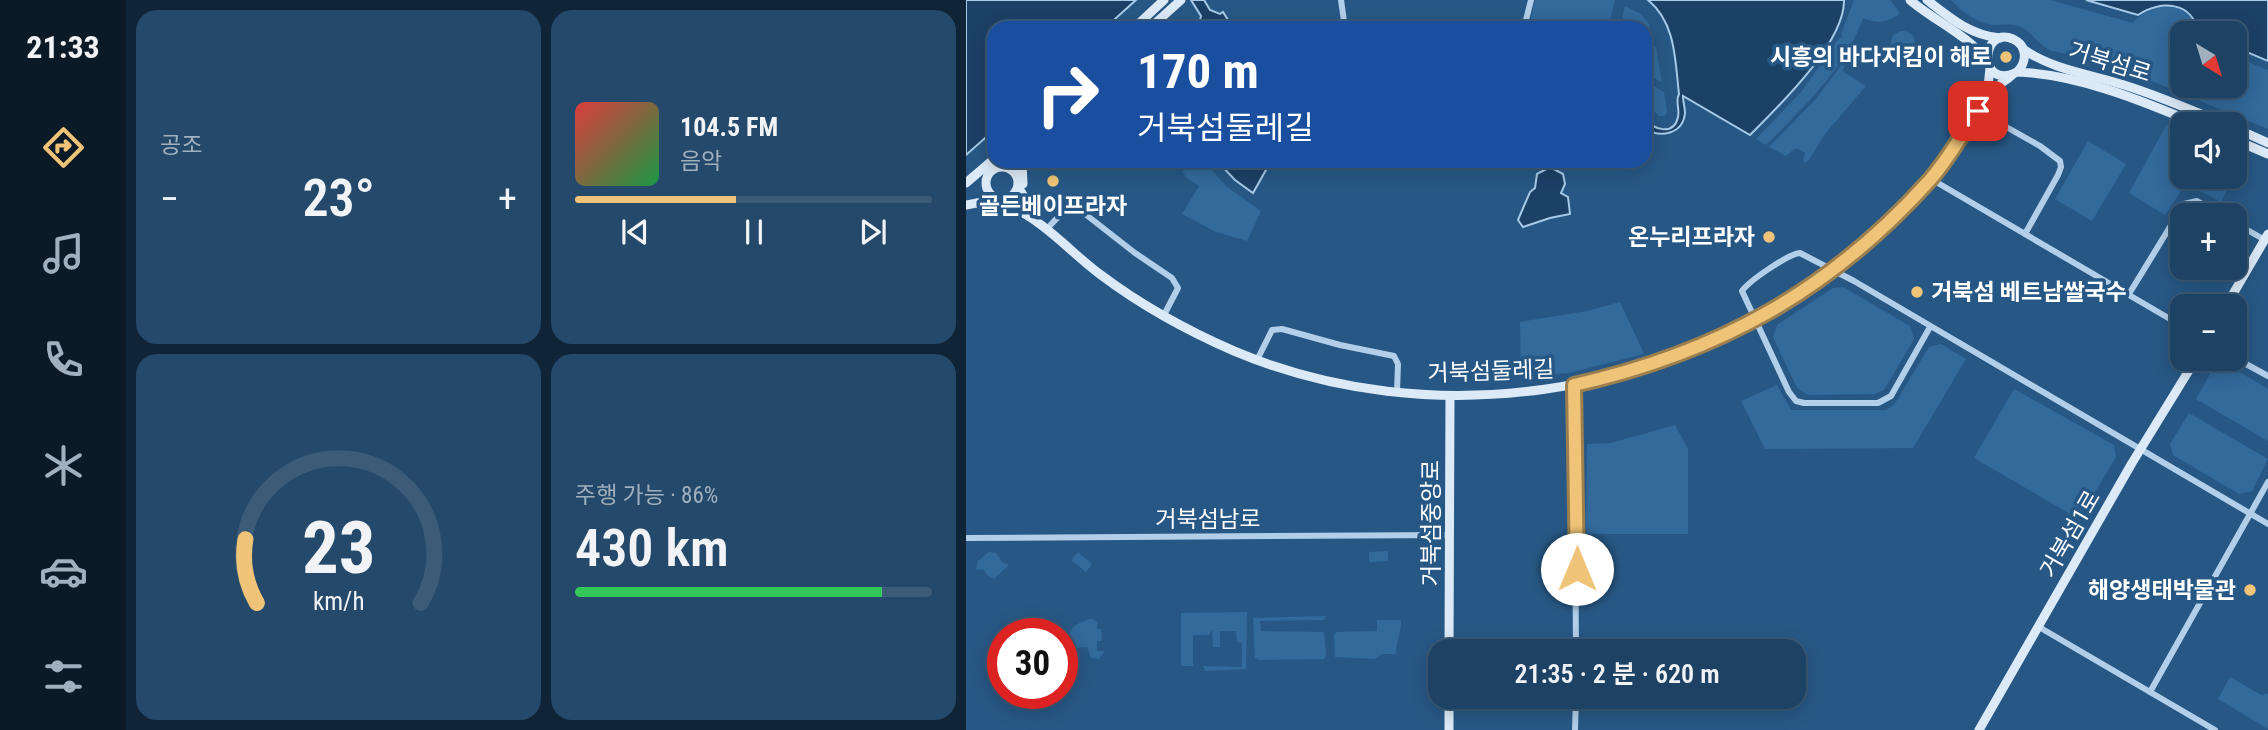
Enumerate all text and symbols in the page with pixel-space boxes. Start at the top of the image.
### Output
north arrow [2170,21,2247,98]
map controls [2170,21,2247,371]
text: 21:33 [26,28,100,66]
street label: 거북섬로 [2065,37,2154,88]
text: 170 m [1137,43,1259,100]
place label: 시흥의 바다지킴이 해로 [1770,44,1992,71]
icon: right [1022,49,1113,140]
marker: 시흥의 바다지킴이 해로 [1998,49,2014,65]
pin [1948,81,2008,141]
icon: arrive [1959,92,1997,130]
text: 거북섬둘레길 [1137,109,1314,147]
text: 104.5 FM [680,112,778,142]
button: sound [2170,112,2247,189]
icon: directions [39,123,88,172]
text: 공조 [160,132,202,159]
text: 음악 [680,148,722,175]
text: 23° [302,168,375,229]
marker: 골든베이프라자 [1045,173,1061,189]
text: − [160,177,179,221]
text: + [498,177,517,221]
place label: 골든베이프라자 [979,193,1127,220]
button: + [2170,203,2247,280]
icon: previous [616,213,654,251]
icon: pause [735,213,773,251]
icon: next [854,213,892,251]
place label: 온누리프라자 [1628,224,1755,251]
icon: music [39,229,88,278]
marker: 온누리프라자 [1761,229,1777,245]
place label: 거북섬 베트남쌀국수 [1931,279,2127,306]
marker: 거북섬 베트남쌀국수 [1909,284,1925,300]
button: − [2170,294,2247,371]
icon: phone [39,335,88,384]
street label: 거북섬둘레길 [1427,356,1555,387]
icon: climate [39,441,88,490]
street label: 거북섬중앙로 [1418,460,1445,586]
text: 주행 가능 · 86% [575,482,718,509]
street label: 거북섬1로 [2035,486,2106,583]
text: 23 [302,505,375,591]
street label: 거북섬남로 [1155,506,1261,533]
text: 430 km [575,518,729,579]
position arrow [1540,532,1614,606]
icon: car [39,547,88,596]
place label: 해양생태박물관 [2088,577,2236,604]
marker: 해양생태박물관 [2242,582,2258,598]
text: km/h [313,587,364,616]
speed limit sign: 30 [987,618,1078,709]
icon: filters [39,652,88,701]
text: 21:35 · 2 분 · 620 m [1514,659,1720,689]

